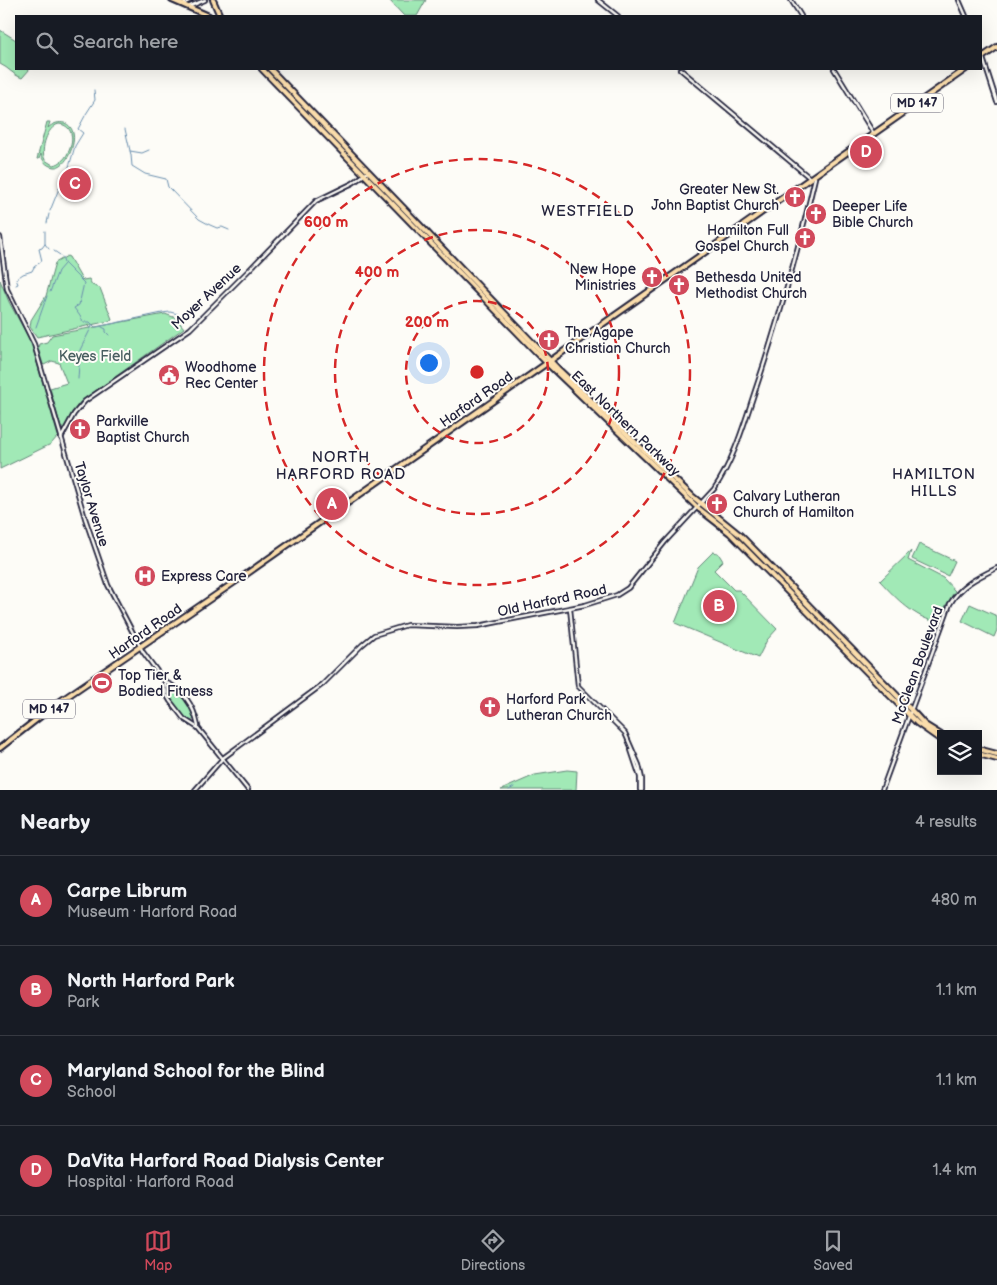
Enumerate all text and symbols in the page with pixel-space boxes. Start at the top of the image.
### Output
search box [15,15,982,70]
icon: search [33,29,61,57]
text: Search here [73,31,178,54]
road number: MD 147 [891,94,943,112]
pin: D [850,133,882,171]
pin: C [59,165,91,203]
place label: Greater New St. John Baptist Church [651,181,779,214]
church icon: Greater New St. John Baptist Church [783,185,807,209]
place label: Deeper Life Bible Church [832,198,913,231]
district label: WESTFIELD [541,202,635,221]
church icon: Deeper Life Bible Church [804,202,828,226]
text: 600 m [304,213,349,232]
place label: Hamilton Full Gospel Church [695,222,789,255]
church icon: Hamilton Full Gospel Church [793,226,817,250]
street label: Moyer Avenue [168,260,245,333]
place label: New Hope Ministries [569,261,636,294]
text: 400 m [355,263,399,282]
church icon: New Hope Ministries [640,265,664,289]
place label: Bethesda United Methodist Church [695,269,807,302]
church icon: Bethesda United Methodist Church [667,273,691,297]
text: 200 m [405,313,449,332]
place label: The Agape Christian Church [565,324,671,357]
church icon: The Agape Christian Church [537,328,561,352]
park label: Keyes Field [59,348,131,365]
your location [416,350,442,376]
place label: Woodhome Rec Center [185,359,259,392]
public building icon: Woodhome Rec Center [157,363,181,387]
centre of rings [468,363,486,381]
street label: East Northern Parkway [568,367,684,480]
street label: Harford Road [436,368,516,431]
place label: Parkville Baptist Church [96,413,190,446]
church icon: Parkville Baptist Church [68,417,92,441]
district label: NORTH HARFORD ROAD [276,448,406,484]
street label: Taylor Avenue [71,460,113,549]
district label: HAMILTON HILLS [892,465,976,501]
pin: A [316,485,348,523]
place label: Calvary Lutheran Church of Hamilton [733,488,854,521]
church icon: Calvary Lutheran Church of Hamilton [705,492,729,516]
hospital icon: Express Care [133,564,157,588]
place label: Express Care [161,568,247,585]
street label: Old Harford Road [496,581,608,620]
pin: B [703,587,735,625]
street label: Harford Road [105,600,185,663]
street label: McClean Boulevard [888,604,947,726]
place label: Top Tier & Bodied Fitness [118,667,213,700]
sports icon: Top Tier & Bodied Fitness [90,671,114,695]
place label: Harford Park Lutheran Church [506,691,612,724]
church icon: Harford Park Lutheran Church [478,695,502,719]
road number: MD 147 [23,700,75,719]
map controls [937,730,982,775]
button: layers [937,730,982,775]
text: Nearby [20,810,90,835]
text: 4 results [915,813,977,832]
text: Carpe Librum [67,880,187,903]
text: A [31,891,41,910]
text: 480 m [931,891,977,910]
text: Museum · Harford Road [67,903,237,922]
text: North Harford Park [67,970,235,993]
text: B [30,981,42,1000]
text: 1.1 km [936,981,977,1000]
text: Park [67,993,99,1012]
text: Maryland School for the Blind [67,1060,325,1083]
text: C [30,1071,42,1090]
text: 1.1 km [936,1071,977,1090]
text: School [67,1083,116,1102]
text: DaVita Harford Road Dialysis Center [67,1150,384,1173]
text: D [30,1161,42,1180]
text: 1.4 km [933,1161,977,1180]
text: Hospital · Harford Road [67,1173,234,1192]
tab: Map [144,1227,172,1274]
tab: Directions [461,1227,525,1274]
tab: Saved [813,1227,853,1274]

